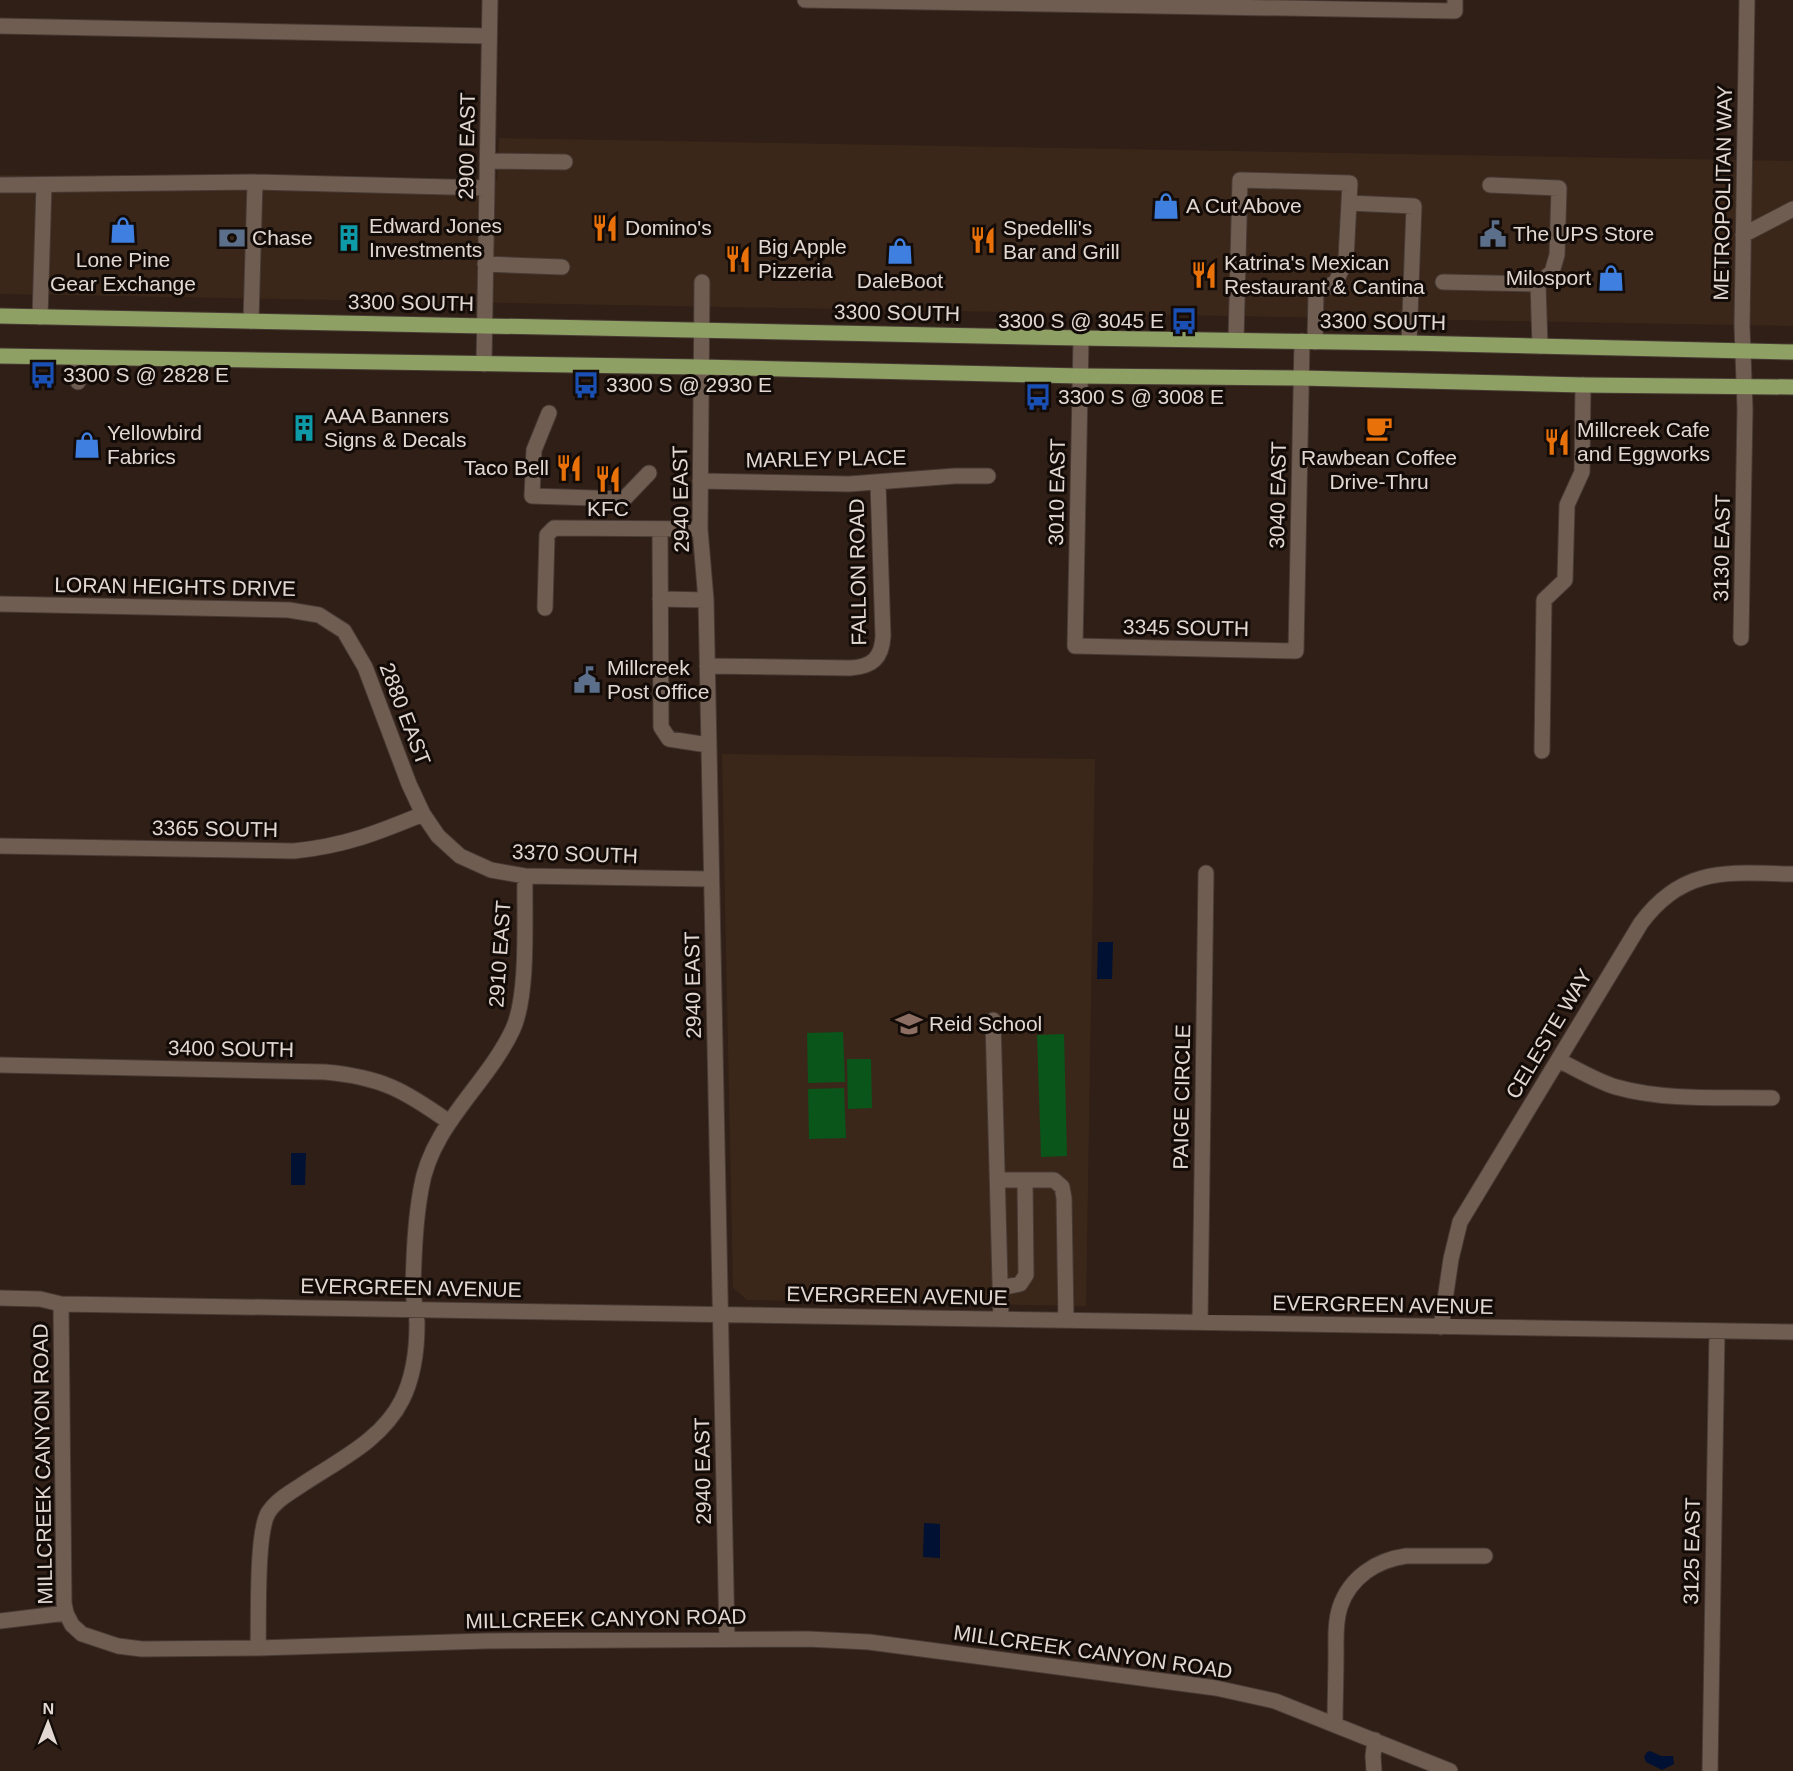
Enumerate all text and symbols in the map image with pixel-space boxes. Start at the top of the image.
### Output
street label: METROPOLITAN WAY [1709,85,1736,301]
street label: 2900 EAST [454,92,479,200]
shop icon: A Cut Above [1151,191,1181,221]
place label: A Cut Above [1186,194,1302,217]
restaurant icon: Domino's [590,213,620,243]
place label: Edward Jones Investments [369,214,502,261]
shop icon: Lone Pine Gear Exchange [108,215,138,245]
place label: Domino's [625,216,712,239]
place label: Spedelli's Bar and Grill [1003,216,1120,263]
public building icon: The UPS Store [1478,219,1508,249]
place label: The UPS Store [1513,222,1654,245]
bank icon: Chase [217,223,247,253]
building icon: Edward Jones Investments [334,223,364,253]
restaurant icon: Spedelli's Bar and Grill [968,225,998,255]
place label: Chase [252,226,313,249]
place label: Big Apple Pizzeria [758,235,847,282]
shop icon: DaleBoot [885,236,915,266]
restaurant icon: Big Apple Pizzeria [723,244,753,274]
place label: Lone Pine Gear Exchange [50,248,196,295]
place label: Katrina's Mexican Restaurant & Cantina [1224,251,1425,298]
restaurant icon: Katrina's Mexican Restaurant & Cantina [1189,260,1219,290]
shop icon: Milosport [1596,263,1626,293]
place label: Milosport [1506,266,1591,289]
place label: DaleBoot [857,269,943,292]
street label: 3300 SOUTH [348,290,474,315]
street label: 3300 SOUTH [834,300,960,325]
bus stop icon: 3300 S @ 3045 E [1169,306,1199,336]
place label: 3300 S @ 3045 E [998,309,1164,332]
street label: 3300 SOUTH [1320,309,1446,334]
bus stop icon: 3300 S @ 2828 E [28,360,58,390]
place label: 3300 S @ 2828 E [63,363,229,386]
bus stop icon: 3300 S @ 2930 E [571,370,601,400]
place label: 3300 S @ 2930 E [606,373,772,396]
bus stop icon: 3300 S @ 3008 E [1023,382,1053,412]
place label: 3300 S @ 3008 E [1058,385,1224,408]
place label: AAA Banners Signs & Decals [324,404,466,451]
building icon: AAA Banners Signs & Decals [289,413,319,443]
cafe icon: Rawbean Coffee Drive-Thru [1364,413,1394,443]
place label: Millcreek Cafe and Eggworks [1577,418,1710,465]
place label: Yellowbird Fabrics [107,421,202,468]
restaurant icon: Millcreek Cafe and Eggworks [1542,427,1572,457]
shop icon: Yellowbird Fabrics [72,430,102,460]
street label: 3010 EAST [1044,438,1069,546]
street label: 3040 EAST [1265,441,1290,549]
street label: 2940 EAST [668,445,693,553]
street label: MARLEY PLACE [745,446,907,471]
place label: Rawbean Coffee Drive-Thru [1301,446,1457,493]
restaurant icon: Taco Bell [554,453,584,483]
place label: Taco Bell [464,456,549,479]
restaurant icon: KFC [593,464,623,494]
street label: 3130 EAST [1709,494,1734,602]
place label: KFC [587,497,629,520]
street label: FALLON ROAD [845,498,870,646]
street label: LORAN HEIGHTS DRIVE [54,573,296,600]
street label: 3345 SOUTH [1123,615,1249,640]
place label: Millcreek Post Office [607,656,709,703]
street label: 2880 EAST [375,660,436,768]
public building icon: Millcreek Post Office [572,665,602,695]
street label: 3365 SOUTH [152,816,278,841]
street label: 3370 SOUTH [512,840,638,867]
street label: 2910 EAST [484,899,515,1008]
street label: 2940 EAST [680,931,705,1039]
street label: CELESTE WAY [1501,965,1596,1103]
school or university icon: Reid School [894,1009,924,1039]
place label: Reid School [929,1012,1042,1035]
street label: PAIGE CIRCLE [1169,1024,1194,1170]
street label: 3400 SOUTH [168,1036,294,1061]
street label: EVERGREEN AVENUE [300,1274,522,1301]
street label: EVERGREEN AVENUE [786,1282,1008,1309]
street label: EVERGREEN AVENUE [1272,1291,1494,1318]
street label: MILLCREEK CANYON ROAD [29,1323,56,1605]
street label: 2940 EAST [690,1417,715,1525]
street label: 3125 EAST [1679,1497,1704,1605]
street label: MILLCREEK CANYON ROAD [465,1605,747,1632]
street label: MILLCREEK CANYON ROAD [952,1621,1234,1682]
north arrow [18,1693,78,1753]
text: N [42,1700,54,1717]

